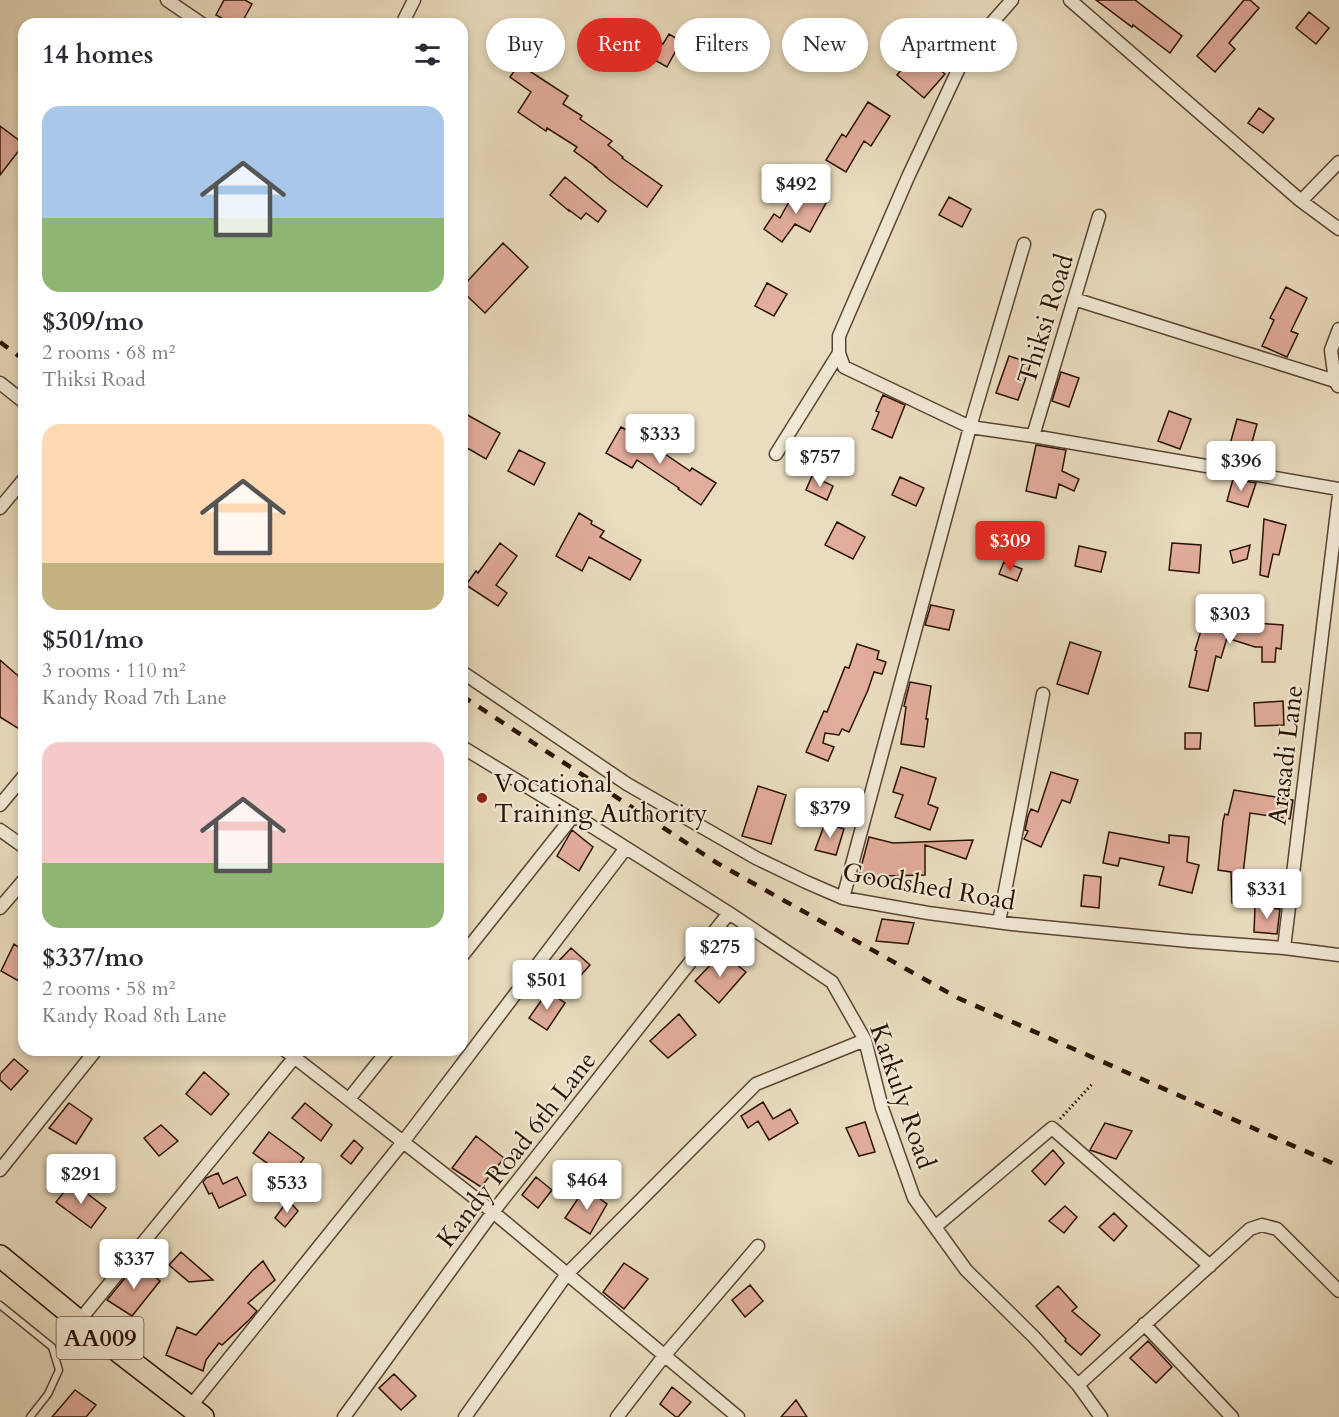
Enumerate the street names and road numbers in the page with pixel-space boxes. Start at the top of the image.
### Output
street label: Thiksi Road [1009,249,1082,389]
street label: Arasadi Lane [1260,683,1311,827]
street label: Goodshed Road [840,854,1018,919]
street label: Katkuly Road [861,1019,944,1174]
street label: Kandy Road 6th Lane [429,1044,604,1255]
road number: AA009 [57,1317,144,1359]

